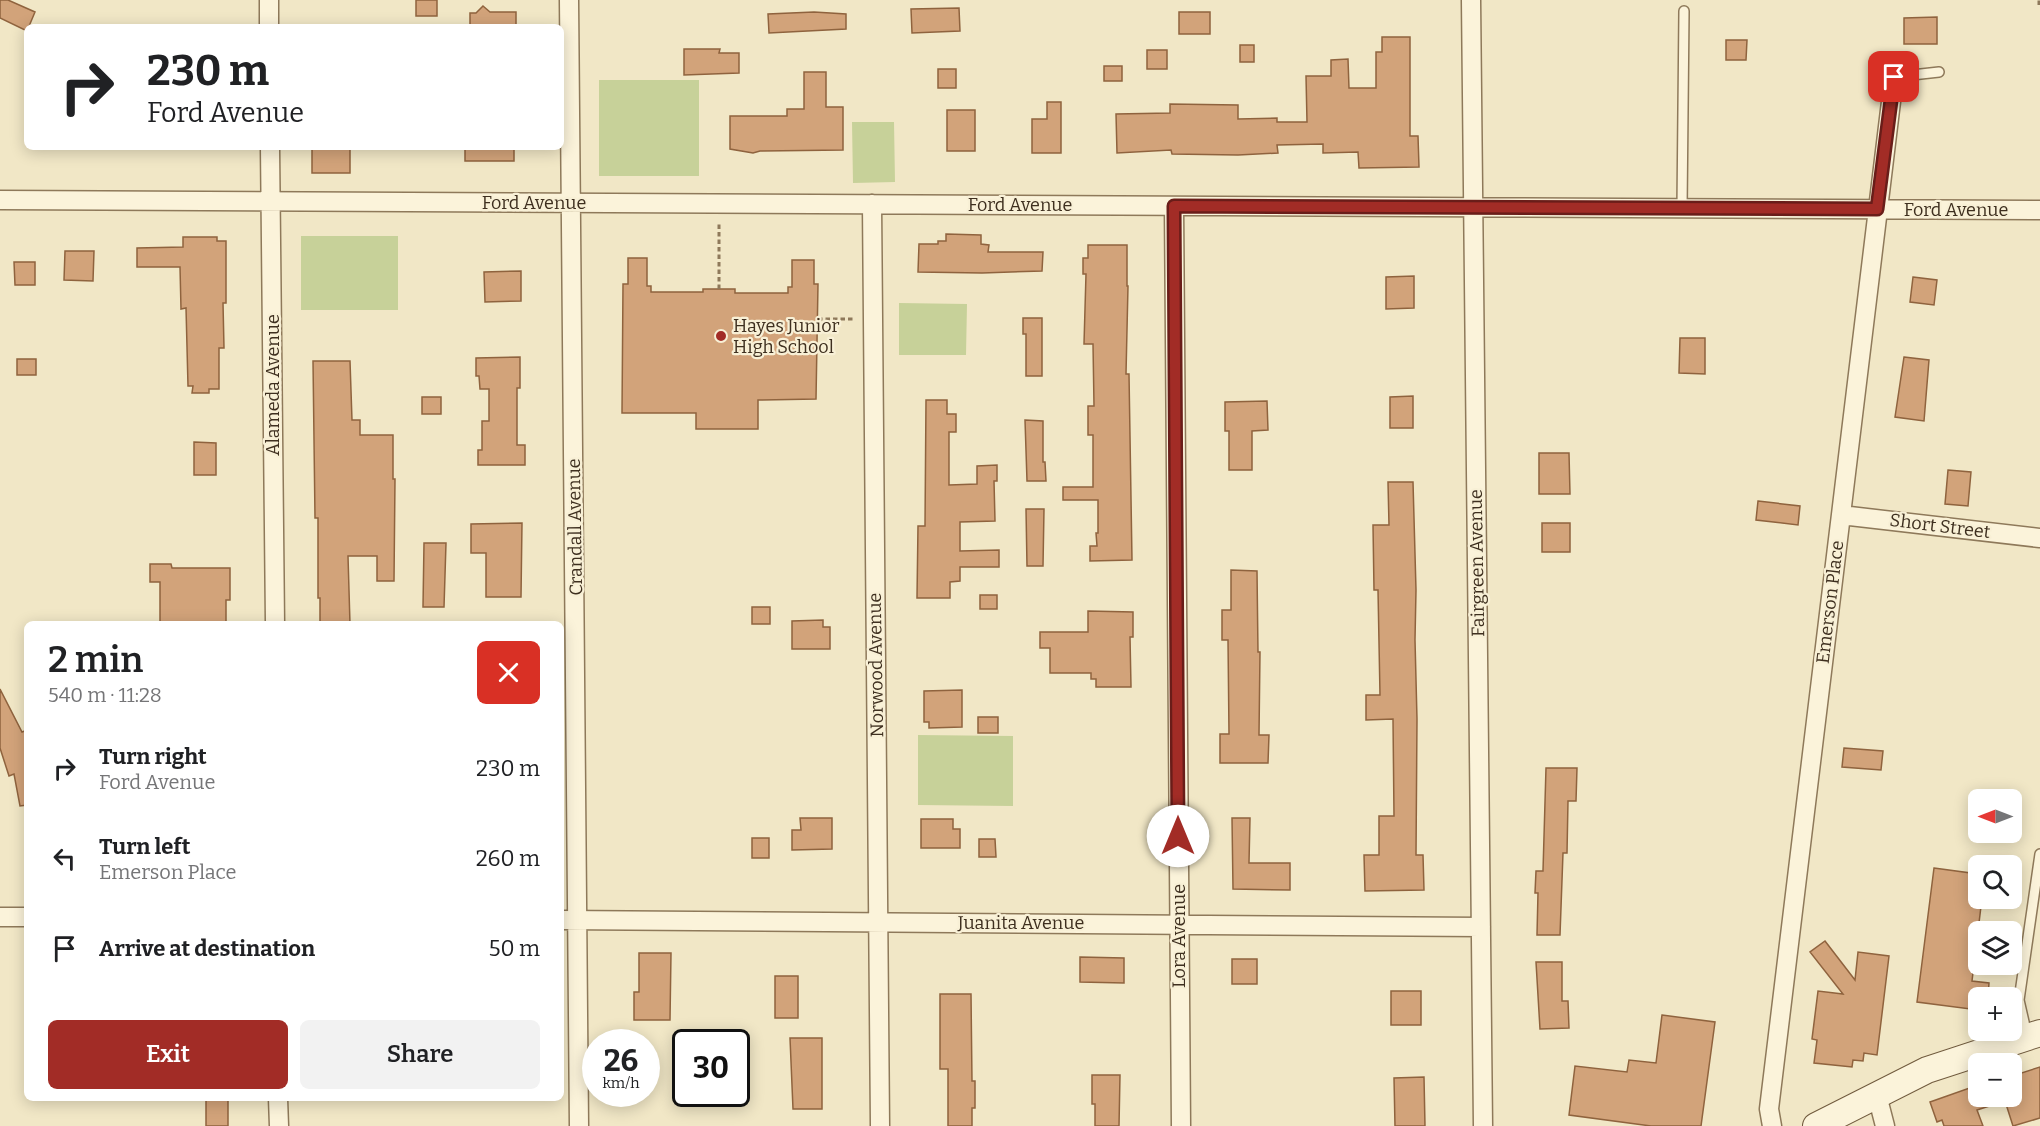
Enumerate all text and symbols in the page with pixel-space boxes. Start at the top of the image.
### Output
text: 230 m [147,46,269,96]
icon: right [48,48,126,126]
pin [1868,51,1919,102]
icon: arrive [1877,60,1910,93]
text: Ford Avenue [147,97,304,129]
street label: Ford Avenue [482,192,586,214]
street label: Ford Avenue [968,194,1072,216]
street label: Ford Avenue [1904,199,2008,221]
street label: Alameda Avenue [262,314,284,456]
place label: Hayes Junior High School [733,315,840,358]
marker: Hayes Junior High School [714,329,728,343]
street label: Crandall Avenue [563,458,587,596]
street label: Fairgreen Avenue [1465,489,1489,637]
street label: Short Street [1888,509,1992,543]
street label: Emerson Place [1812,539,1848,665]
street label: Norwood Avenue [864,592,888,738]
text: 2 min [48,638,143,682]
button: close [477,641,540,704]
text: 540 m · 11:28 [48,683,162,707]
text: Turn right [99,743,207,770]
icon: right [48,752,81,785]
text: 230 m [476,755,540,782]
text: Ford Avenue [99,770,215,794]
north arrow [1968,789,2022,843]
map controls [1968,789,2022,1107]
position arrow [1146,804,1210,868]
text: Turn left [99,833,191,860]
icon: left [48,842,81,875]
text: 260 m [476,845,540,872]
button: search [1968,855,2022,909]
text: Emerson Place [99,860,236,884]
street label: Lora Avenue [1168,884,1190,988]
street label: Juanita Avenue [957,912,1084,934]
button: layers [1968,921,2022,975]
icon: arrive [48,932,81,965]
text: Arrive at destination [99,935,315,962]
text: 50 m [489,935,540,962]
button: + [1968,987,2022,1041]
button: Exit [48,1020,288,1089]
button: Share [300,1020,540,1089]
speed limit sign: 30 [672,1029,750,1107]
text: 26 [604,1043,638,1079]
button: − [1968,1053,2022,1107]
text: km/h [602,1074,640,1092]

